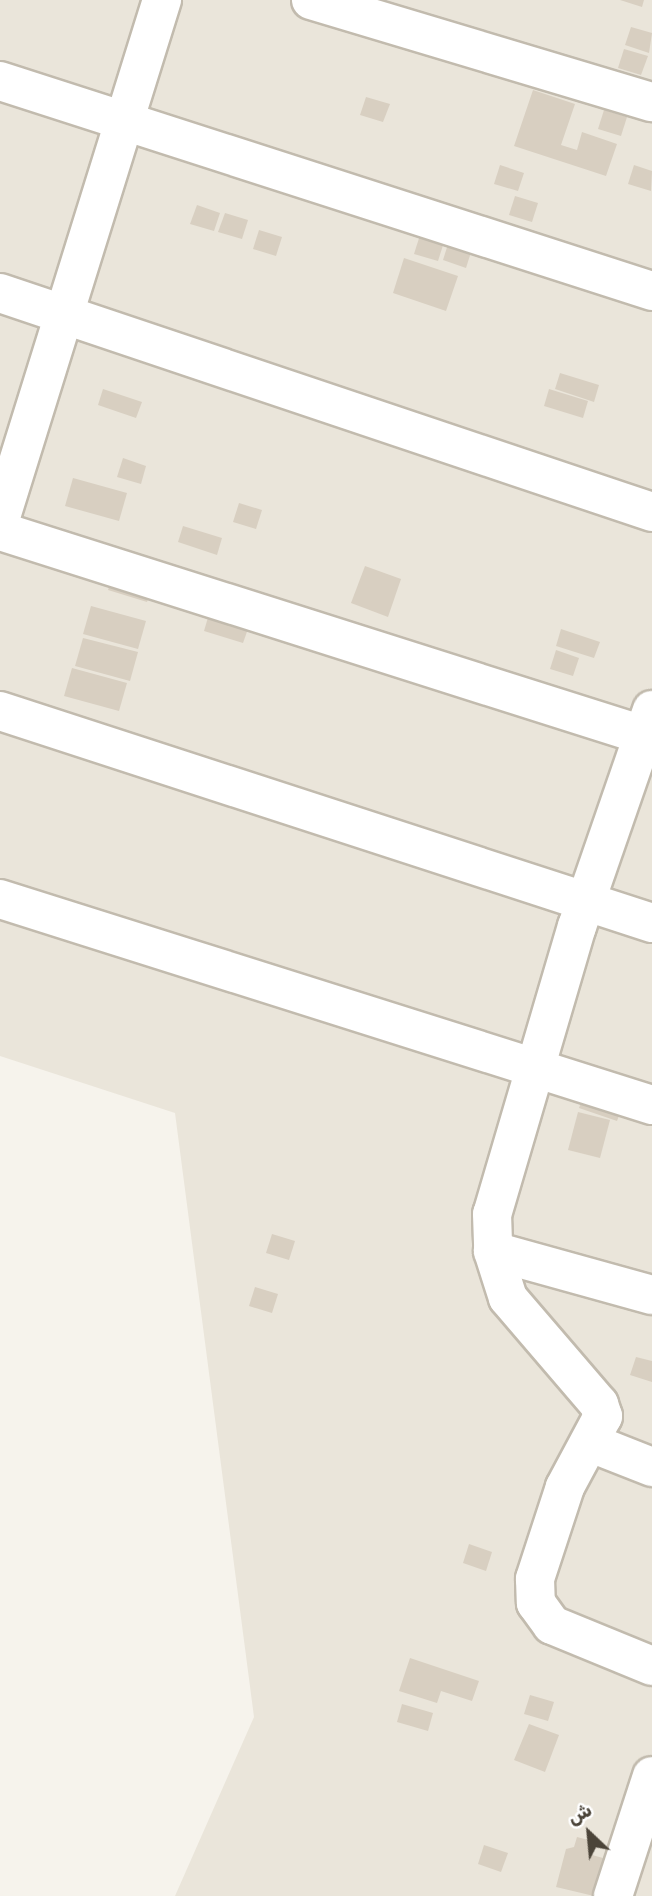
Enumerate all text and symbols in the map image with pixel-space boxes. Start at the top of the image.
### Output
north arrow [554,1798,624,1868]
text: ش [564,1798,595,1829]

